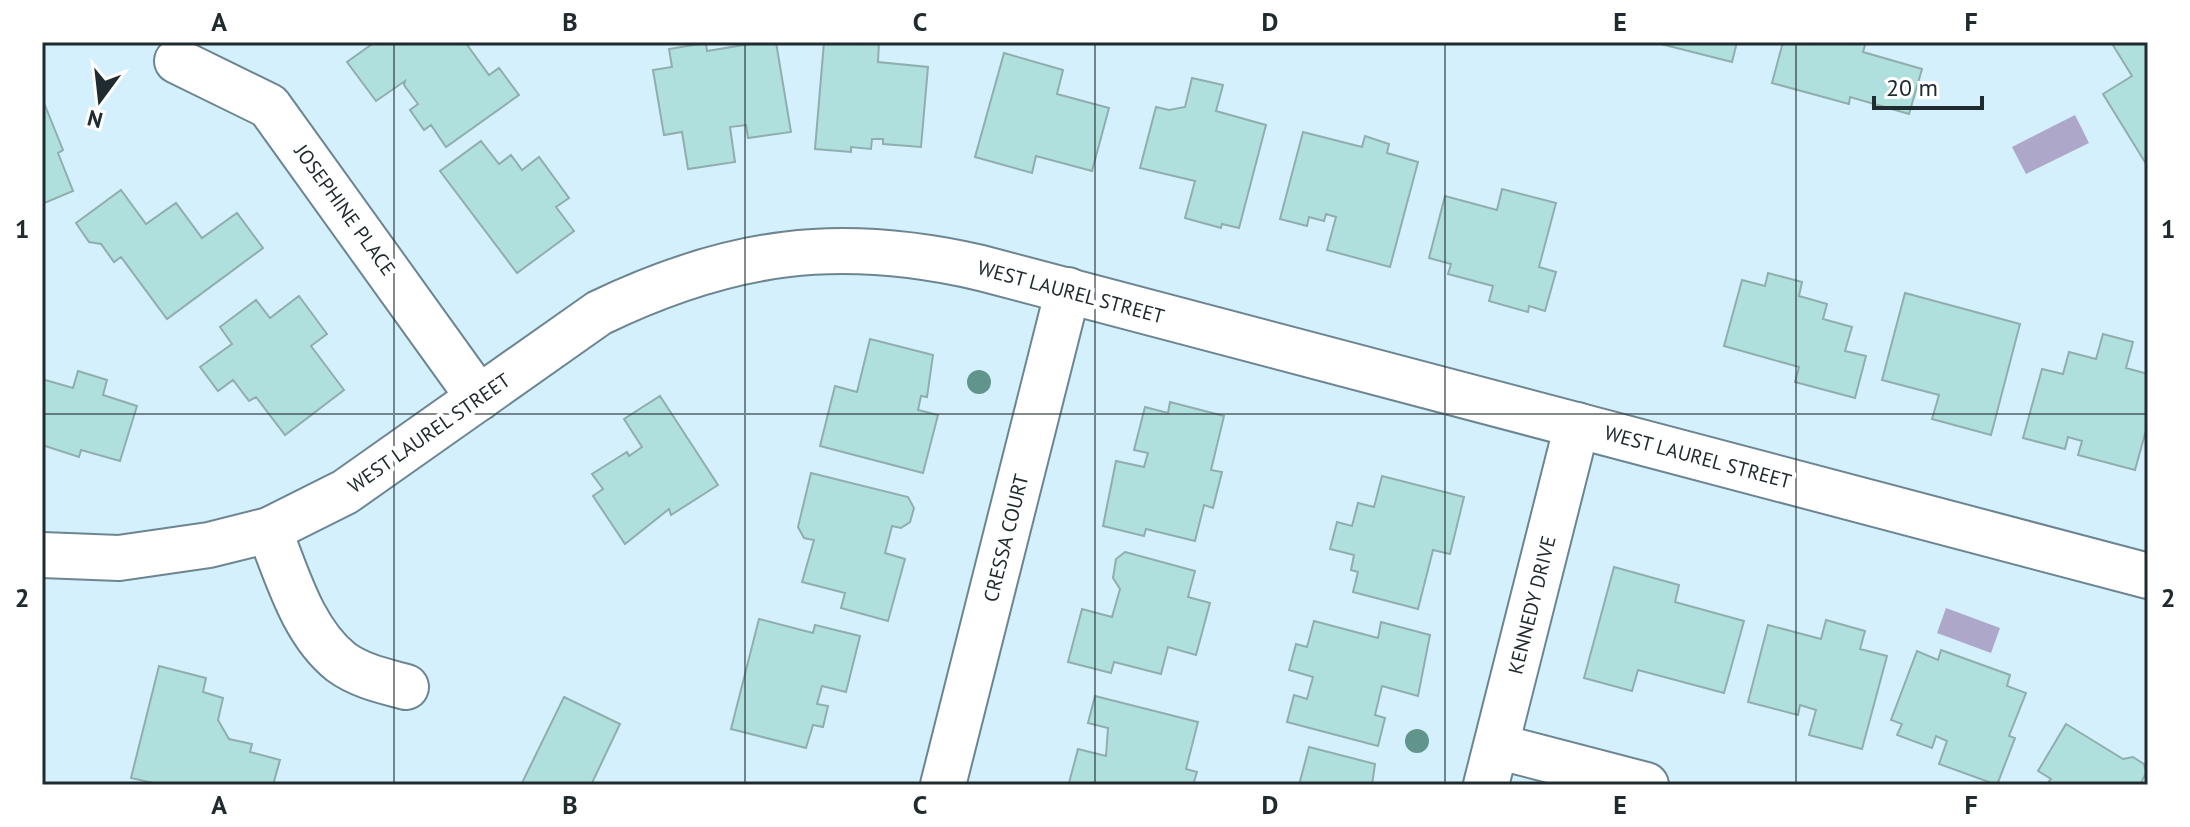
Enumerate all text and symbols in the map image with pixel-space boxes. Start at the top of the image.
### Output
text: A [211,5,227,38]
text: B [562,5,578,38]
text: C [913,5,927,38]
text: D [1262,5,1278,38]
text: E [1613,5,1627,38]
text: F [1964,5,1978,38]
north arrow [60,60,140,140]
scale bar [1874,60,1982,110]
text: 20 m [1886,72,1938,103]
text: N [84,104,105,135]
street label: JOSEPHINE PLACE [288,139,401,281]
text: 1 [15,212,29,245]
text: 1 [2161,212,2175,245]
street label: WEST LAUREL STREET [975,255,1167,329]
street label: WEST LAUREL STREET [343,367,515,499]
street label: WEST LAUREL STREET [1602,420,1794,494]
street label: CRESSA COURT [978,471,1034,605]
street label: KENNEDY DRIVE [1502,533,1562,677]
text: 2 [15,581,29,614]
text: 2 [2161,581,2175,614]
text: A [211,788,227,821]
text: B [562,788,578,821]
text: C [913,788,927,821]
text: D [1262,788,1278,821]
text: E [1613,788,1627,821]
text: F [1964,788,1978,821]

